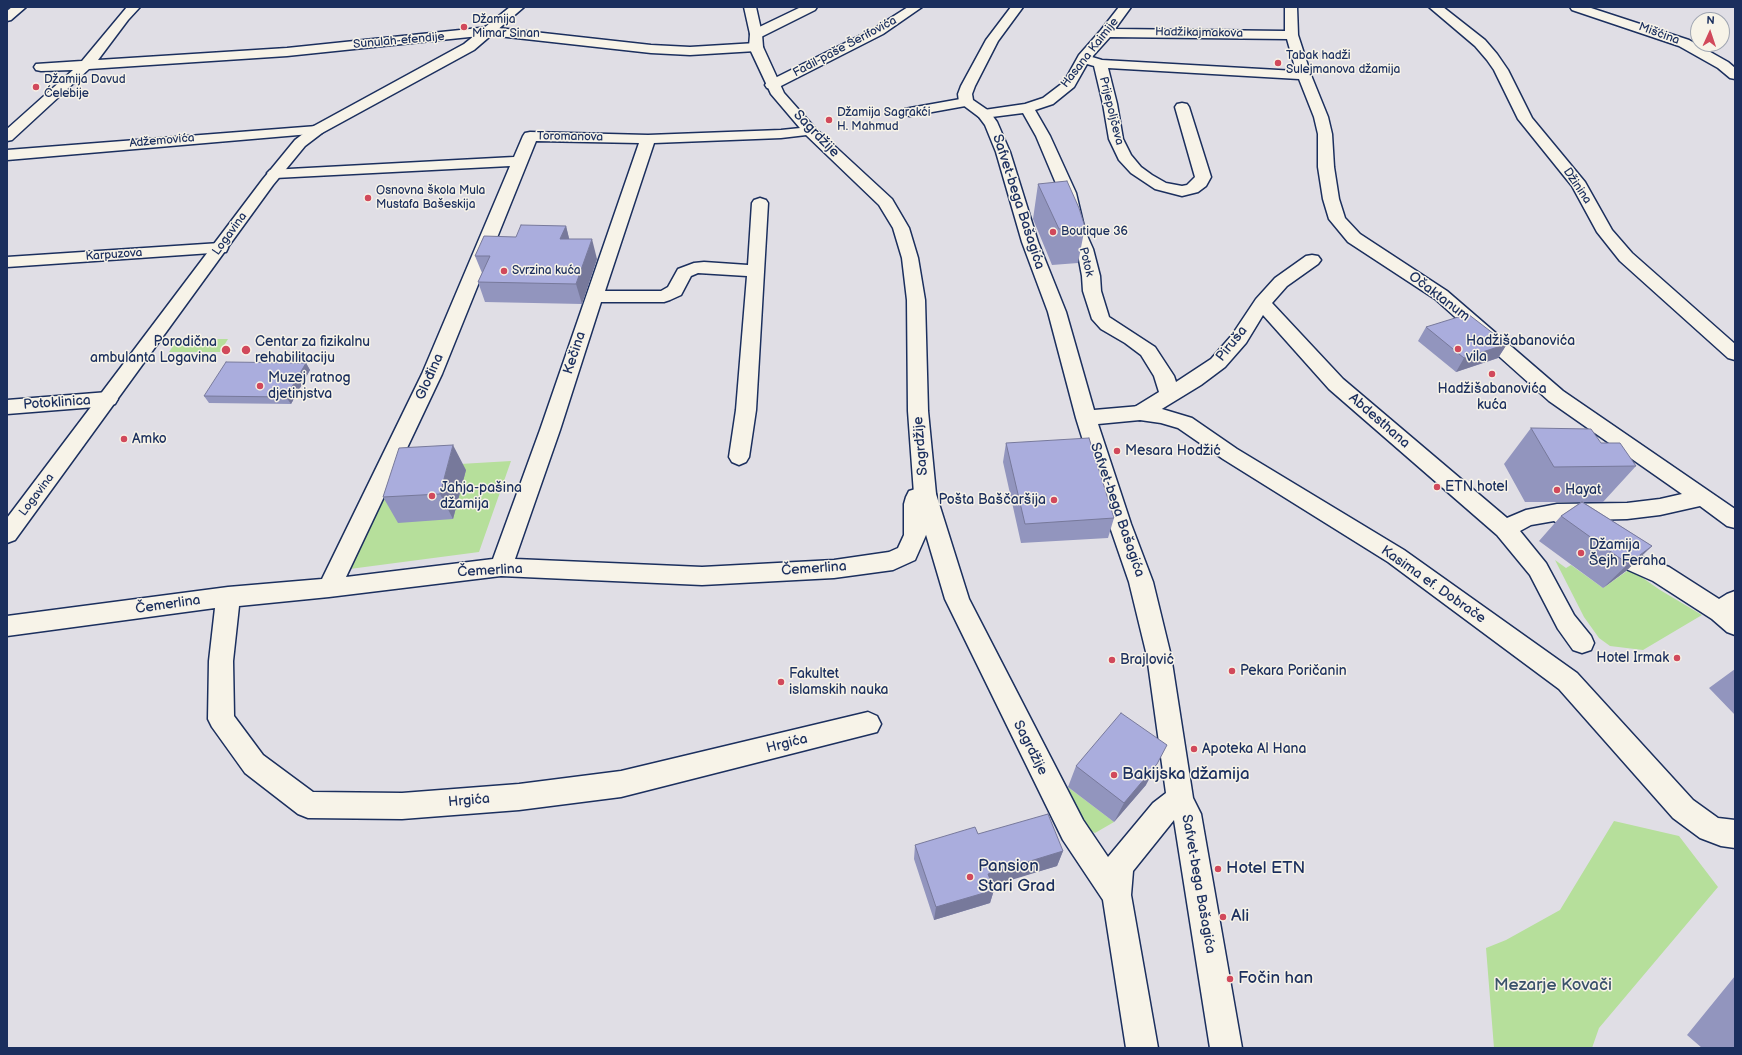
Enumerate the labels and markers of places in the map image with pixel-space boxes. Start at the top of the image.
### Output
place label: Džamija Mimar Sinan [472,13,540,41]
marker: Džamija Mimar Sinan [459,22,469,32]
place label: Tabak hadži Sulejmanova džamija [1286,49,1400,77]
marker: Tabak hadži Sulejmanova džamija [1273,58,1283,68]
place label: Džamija Davud Ćelebije [44,73,126,101]
marker: Džamija Davud Ćelebije [31,82,41,92]
place label: Džamija Sagrakći H. Mahmud [837,106,931,134]
marker: Džamija Sagrakći H. Mahmud [824,115,834,125]
place label: Osnovna škola Mula Mustafa Bašeskija [376,184,485,212]
marker: Osnovna škola Mula Mustafa Bašeskija [363,193,373,203]
place label: Boutique 36 [1061,225,1128,239]
marker: Boutique 36 [1048,227,1058,237]
place label: Svrzina kuća [512,264,581,278]
marker: Svrzina kuća [499,266,509,276]
place label: Hadžišabanovića vila [1466,333,1575,366]
place label: Porodična ambulanta Logavina [90,334,217,366]
place label: Centar za fizikalnu rehabilitaciju [255,334,370,366]
marker: Porodična ambulanta Logavina [220,344,232,356]
marker: Centar za fizikalnu rehabilitaciju [240,344,252,356]
marker: Hadžišabanovića vila [1453,344,1463,354]
marker: Hadžišabanovića kuća [1487,369,1497,379]
place label: Muzej ratnog djetinjstva [268,370,351,402]
marker: Muzej ratnog djetinjstva [255,381,265,391]
place label: Hadžišabanovića kuća [1437,381,1547,414]
place label: Amko [132,431,167,447]
marker: Amko [119,434,129,444]
place label: Mesara Hodžić [1125,443,1221,459]
marker: Mesara Hodžić [1112,446,1122,456]
place label: ETN hotel [1445,479,1508,495]
place label: Jahja-pašina džamija [440,480,522,512]
marker: ETN hotel [1432,482,1442,492]
place label: Hayat [1565,482,1601,498]
marker: Hayat [1552,485,1562,495]
marker: Jahja-pašina džamija [427,491,437,501]
place label: Pošta Baščaršija [938,492,1046,508]
marker: Pošta Baščaršija [1049,495,1059,505]
place label: Džamija Šejh Feraha [1589,537,1666,570]
marker: Džamija Šejh Feraha [1576,548,1586,558]
place label: Hotel Irmak [1596,650,1669,666]
place label: Brajlović [1120,652,1174,668]
marker: Hotel Irmak [1672,653,1682,663]
marker: Brajlović [1107,655,1117,665]
place label: Pekara Poričanin [1240,663,1347,679]
place label: Fakultet islamskih nauka [789,666,888,698]
marker: Pekara Poričanin [1227,666,1237,676]
marker: Fakultet islamskih nauka [776,677,786,687]
place label: Apoteka Al Hana [1202,741,1306,757]
marker: Apoteka Al Hana [1189,744,1199,754]
place label: Bakijska džamija [1122,765,1250,785]
marker: Bakijska džamija [1109,770,1119,780]
place label: Pansion Stari Grad [978,857,1055,897]
place label: Hotel ETN [1226,859,1305,879]
marker: Hotel ETN [1213,864,1223,874]
marker: Pansion Stari Grad [965,872,975,882]
place label: Ali [1231,907,1249,927]
marker: Ali [1218,912,1228,922]
place label: Fočin han [1238,969,1313,989]
marker: Fočin han [1225,974,1235,984]

